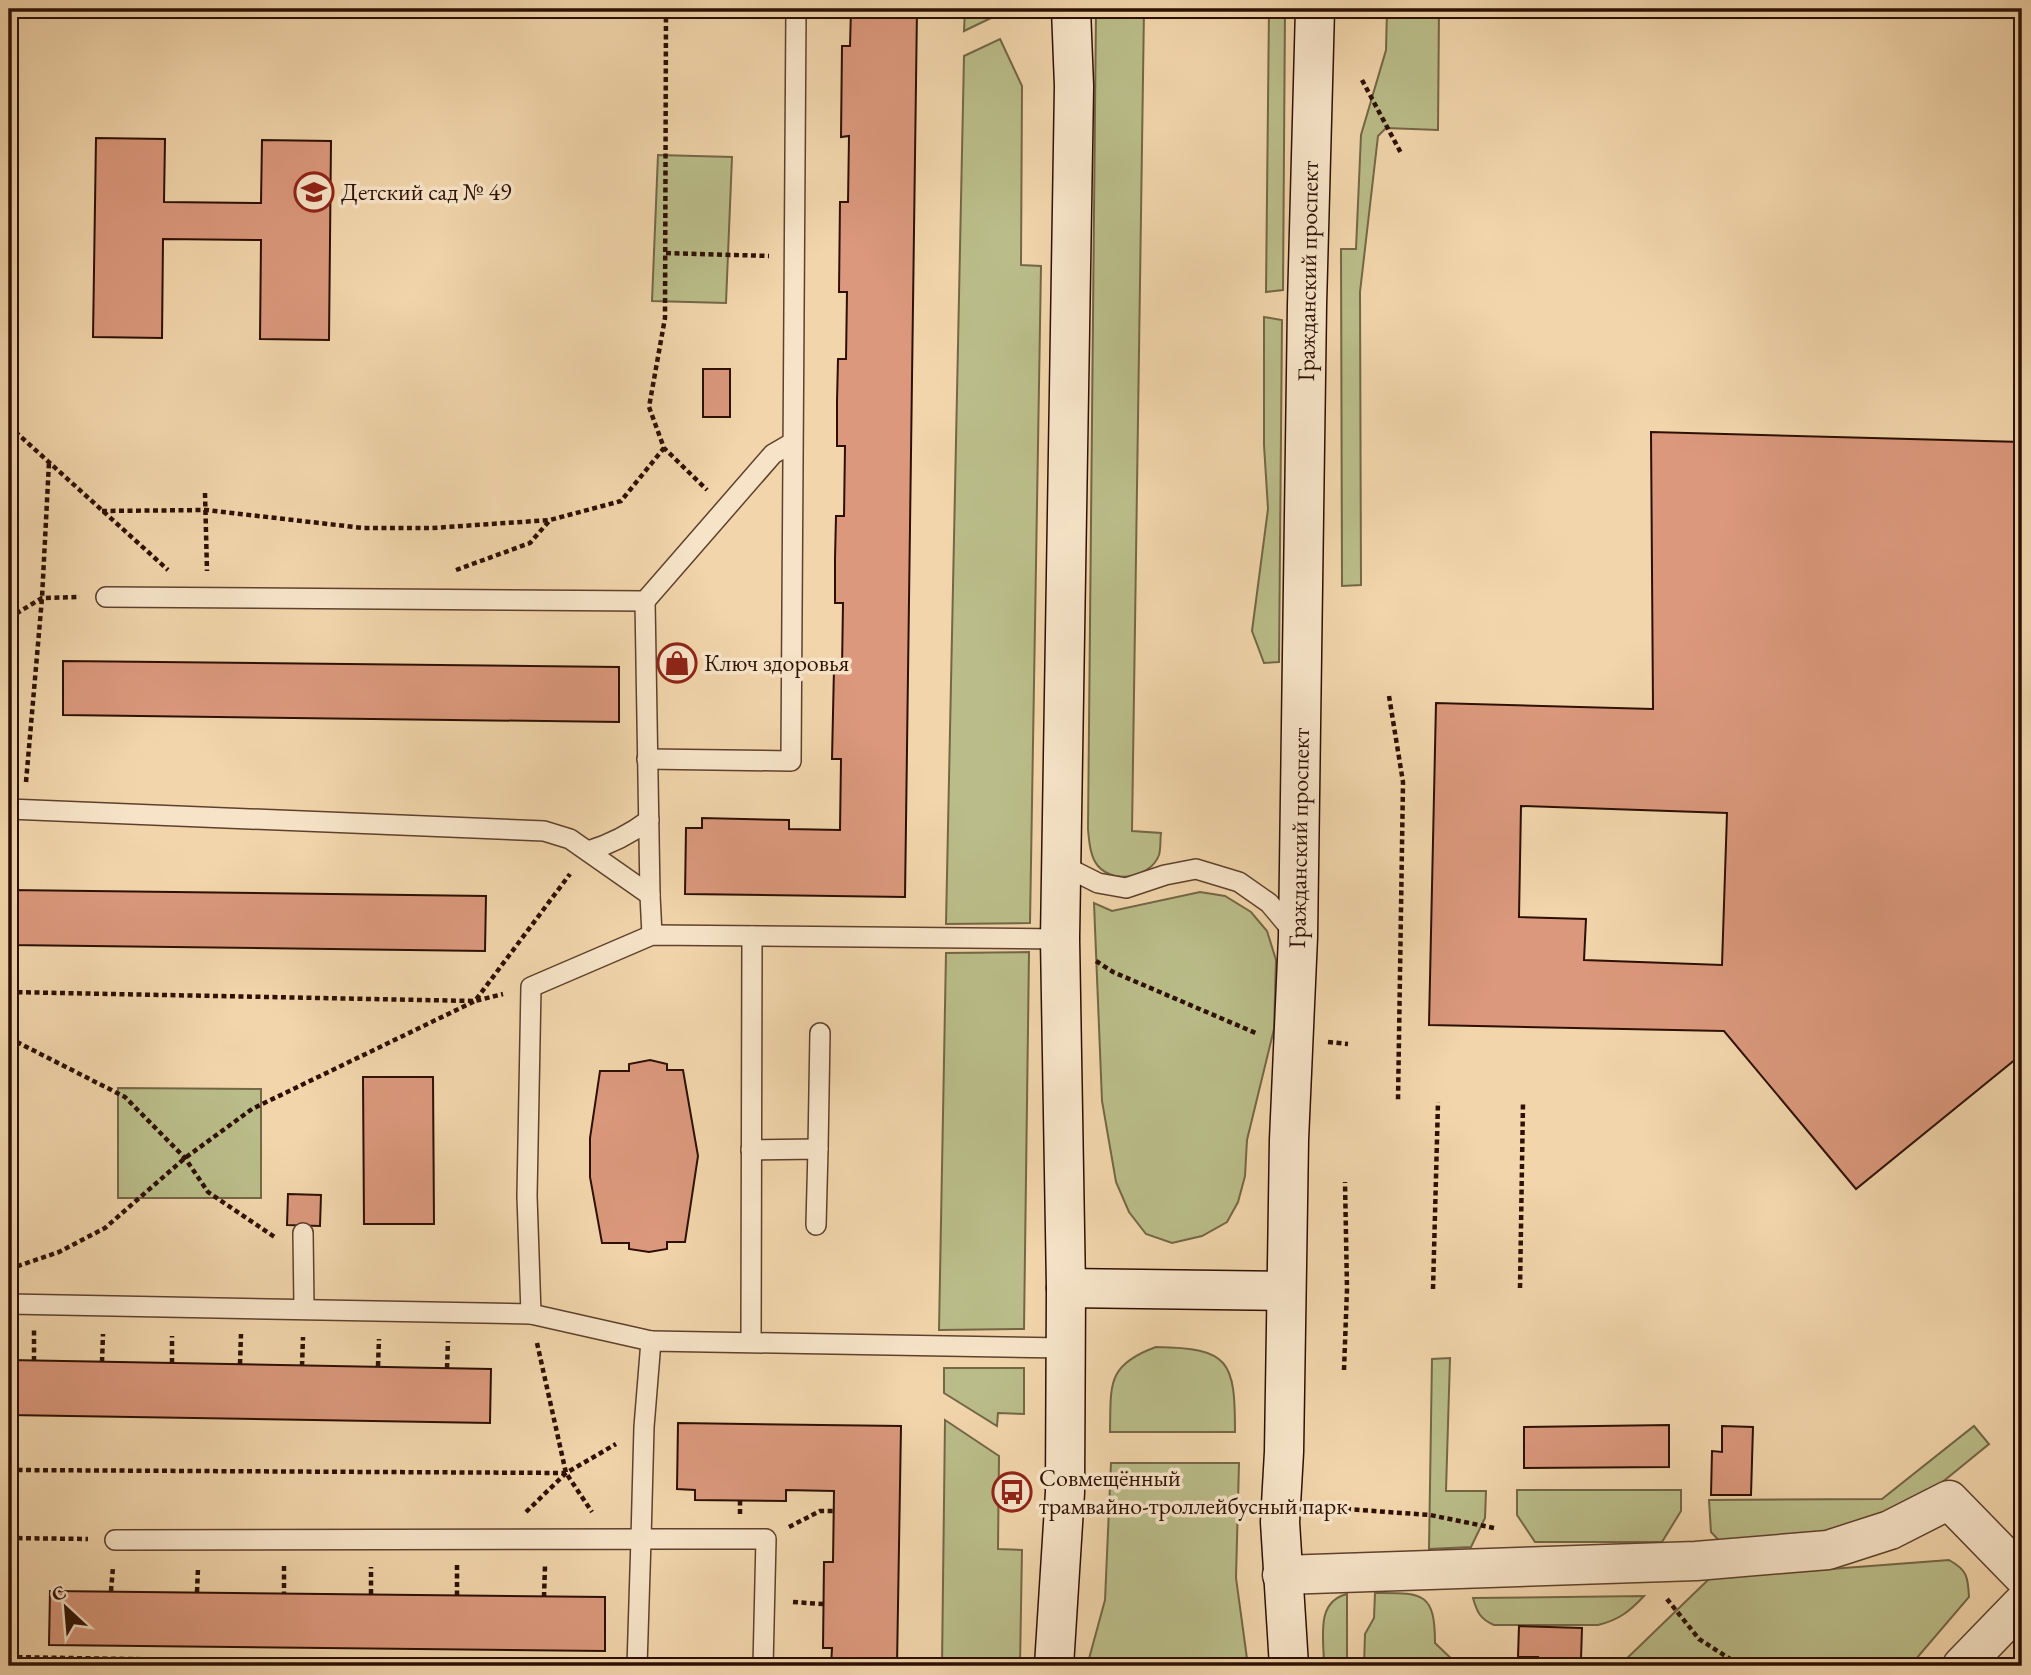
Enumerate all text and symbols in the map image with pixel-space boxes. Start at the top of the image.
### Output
street label: Гражданский проспект [1290,160,1325,382]
school or university icon: Детский сад № 49 [293,171,335,213]
place label: Детский сад № 49 [341,176,512,207]
shop icon: Ключ здоровья [656,642,698,684]
place label: Ключ здоровья [704,647,850,678]
street label: Гражданский проспект [1281,727,1316,949]
place label: Совмещённый трамвайно-троллейбусный парк [1039,1462,1348,1521]
bus stop icon: Совмещённый трамвайно-троллейбусный парк [991,1471,1033,1513]
north arrow [32,1574,102,1644]
text: С [47,1579,70,1607]

